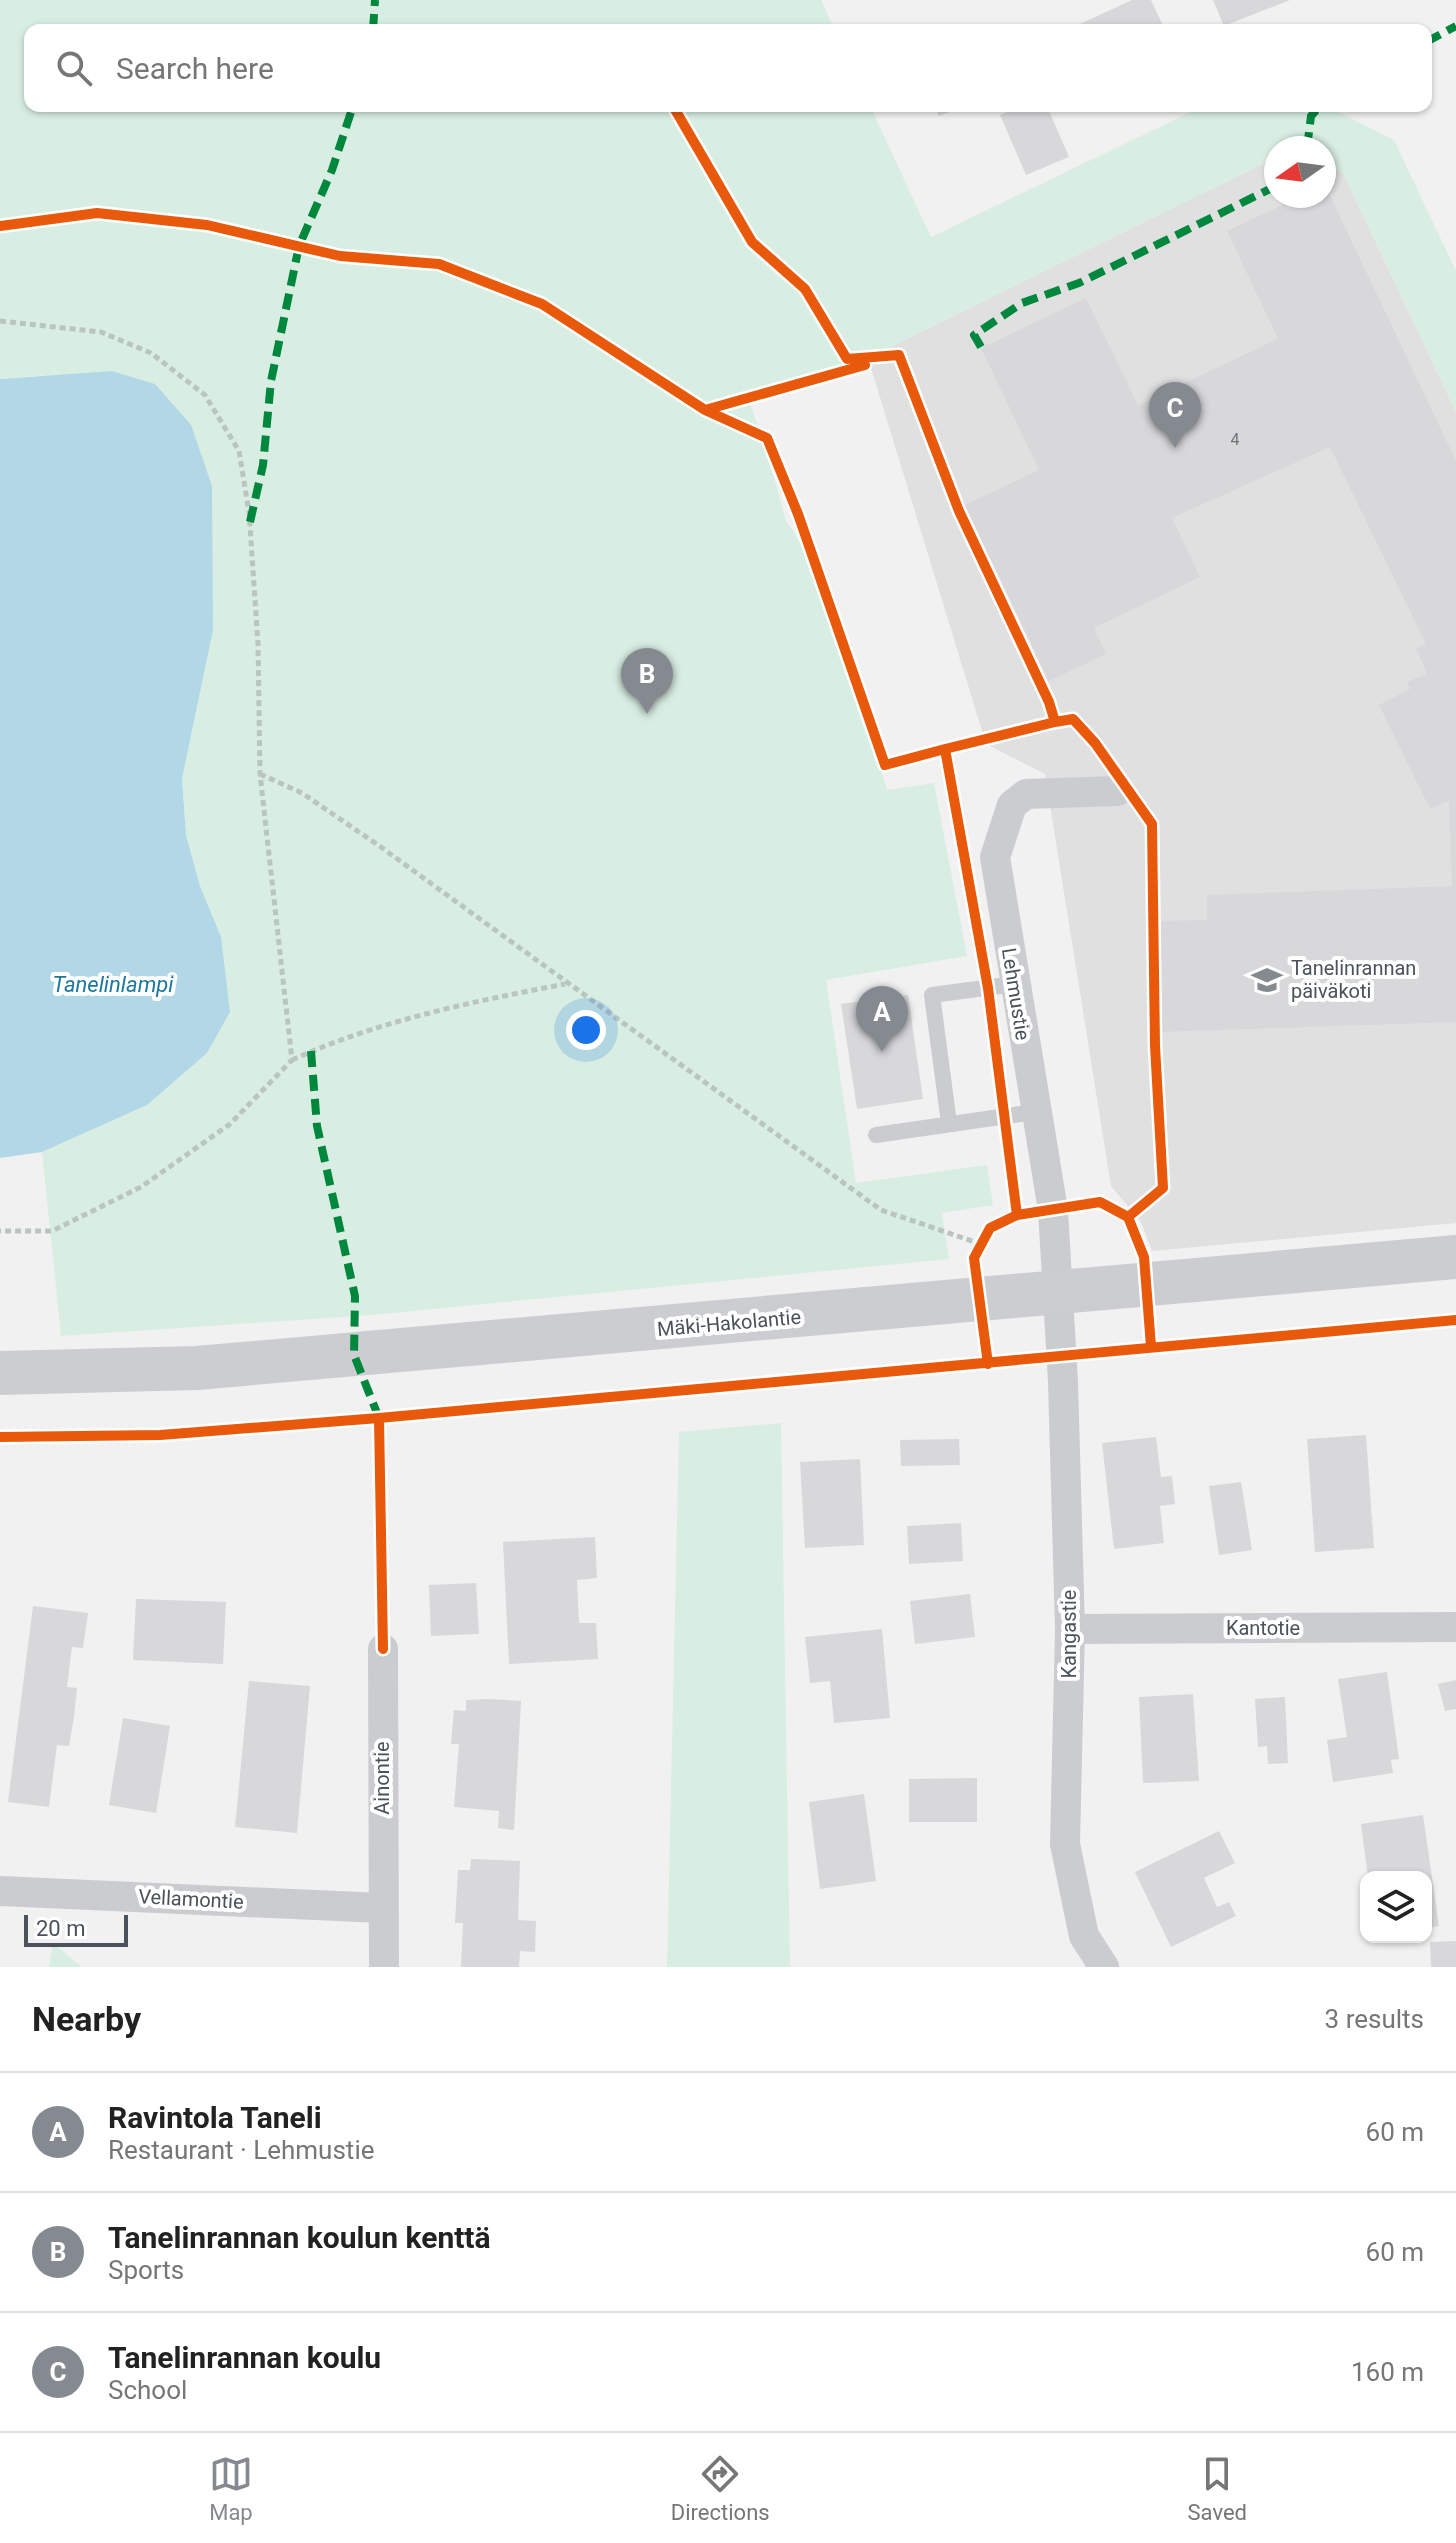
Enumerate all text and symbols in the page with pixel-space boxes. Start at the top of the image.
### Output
search box [24,24,1432,112]
icon: search [52,46,96,90]
text: Search here [116,51,274,86]
north arrow [1264,136,1336,208]
pin: C [1149,382,1201,448]
house number: 4 [1231,430,1240,449]
pin: B [621,648,673,714]
street label: Lehmustie [997,946,1035,1042]
place label: Tanelinrannan päiväkoti [1291,956,1416,1003]
school or university icon: Tanelinrannan päiväkoti [1250,963,1284,997]
water label: Tanelinlampi [52,972,174,997]
pin: A [856,986,908,1052]
your location [566,1010,606,1050]
street label: Mäki-Hakolantie [656,1305,802,1341]
street label: Kangastie [1057,1590,1081,1678]
street label: Kantotie [1226,1616,1300,1640]
street label: Ainontie [370,1741,394,1815]
map controls [1360,1871,1432,1943]
button: layers [1360,1871,1432,1943]
street label: Vellamontie [138,1884,244,1914]
scale bar [24,1911,128,1947]
text: 20 m [36,1916,85,1941]
text: Nearby [32,1999,141,2039]
text: 3 results [1325,2004,1424,2034]
text: Ravintola Taneli [108,2100,322,2135]
text: A [49,2117,67,2147]
text: 60 m [1366,2117,1424,2147]
text: Restaurant · Lehmustie [108,2135,375,2165]
text: Tanelinrannan koulun kenttä [108,2220,491,2255]
text: B [50,2237,66,2267]
text: 60 m [1366,2237,1424,2267]
text: Sports [108,2255,184,2285]
text: Tanelinrannan koulu [108,2340,381,2375]
text: C [49,2357,67,2387]
text: 160 m [1351,2357,1424,2387]
text: School [108,2375,187,2405]
tab: Map [209,2452,253,2525]
tab: Directions [671,2452,770,2525]
tab: Saved [1188,2452,1247,2525]

